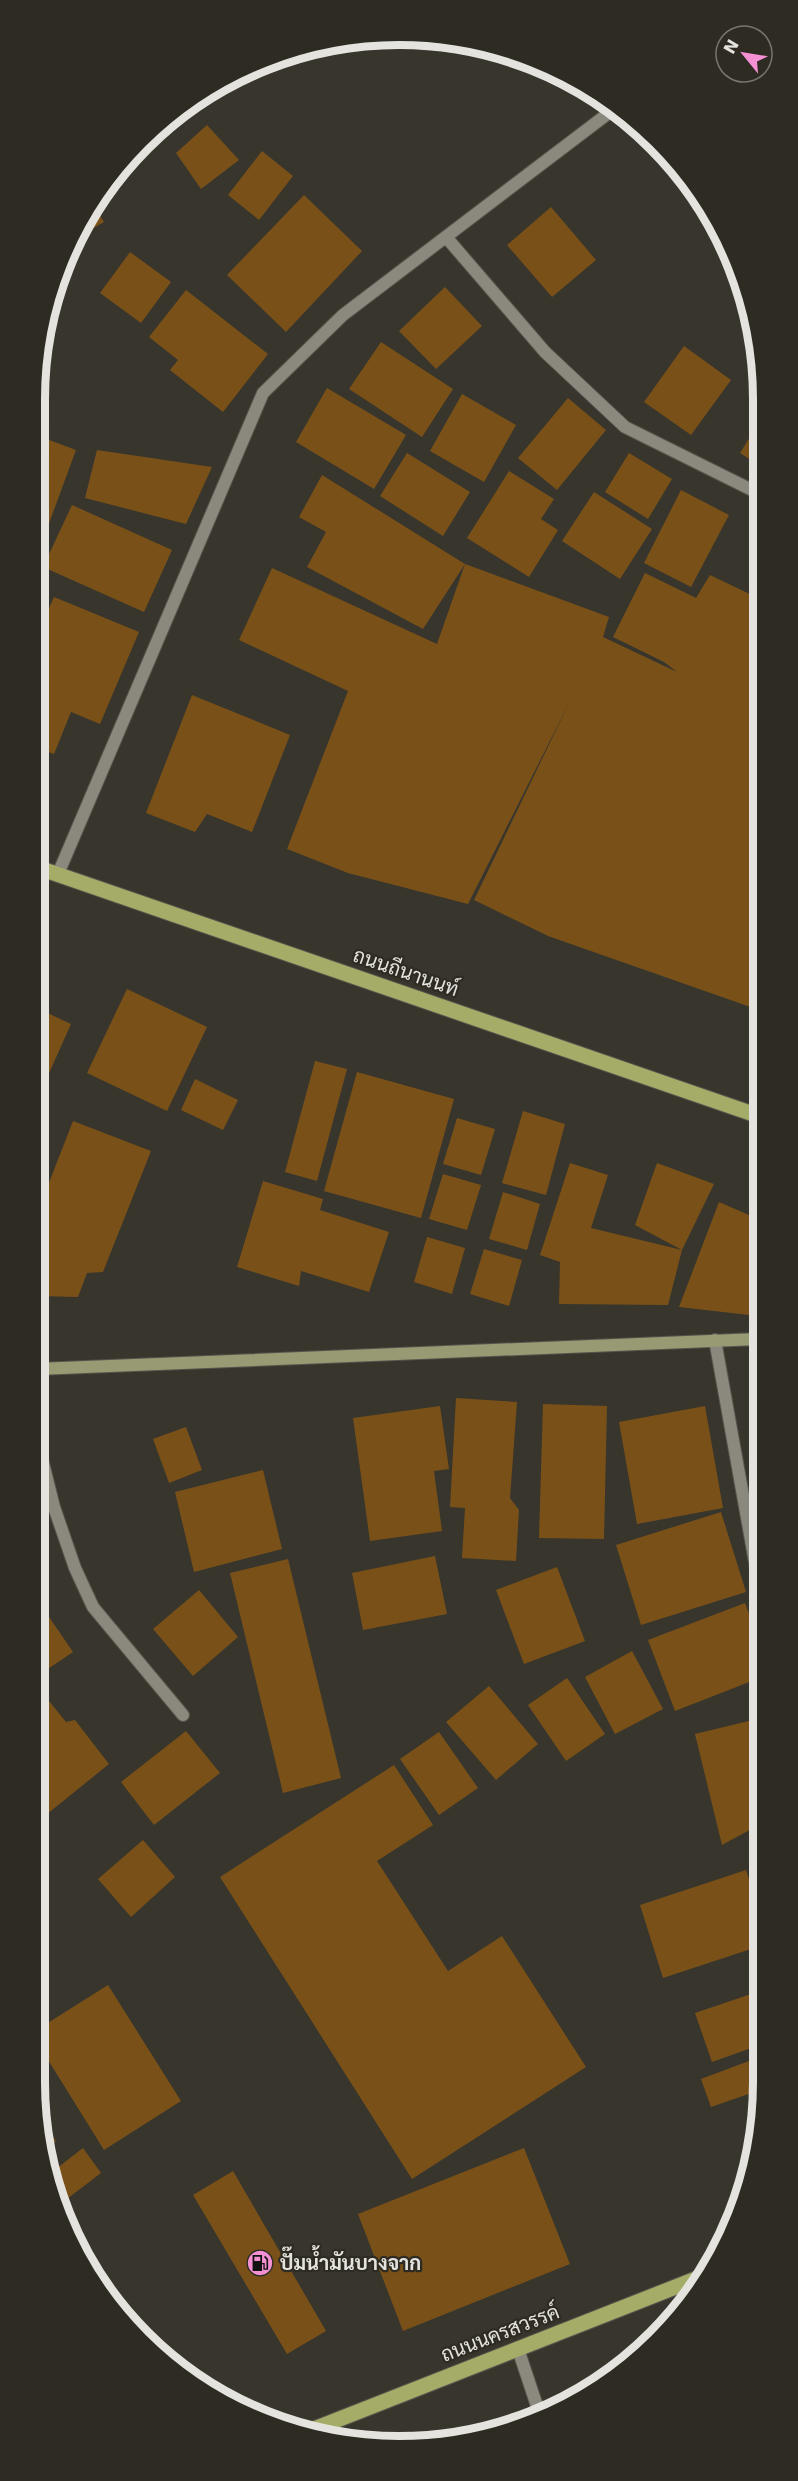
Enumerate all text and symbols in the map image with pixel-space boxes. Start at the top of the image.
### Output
north arrow [714,24,774,84]
text: N [720,36,743,57]
street label: ถนนถีนานนท์ [350,941,462,1001]
place label: ปั๊มน้ำมันบางจาก [280,2245,421,2275]
fuel station icon: ปั๊มน้ำมันบางจาก [245,2248,275,2278]
street label: ถนนนครสวรรค์ [437,2298,563,2367]

